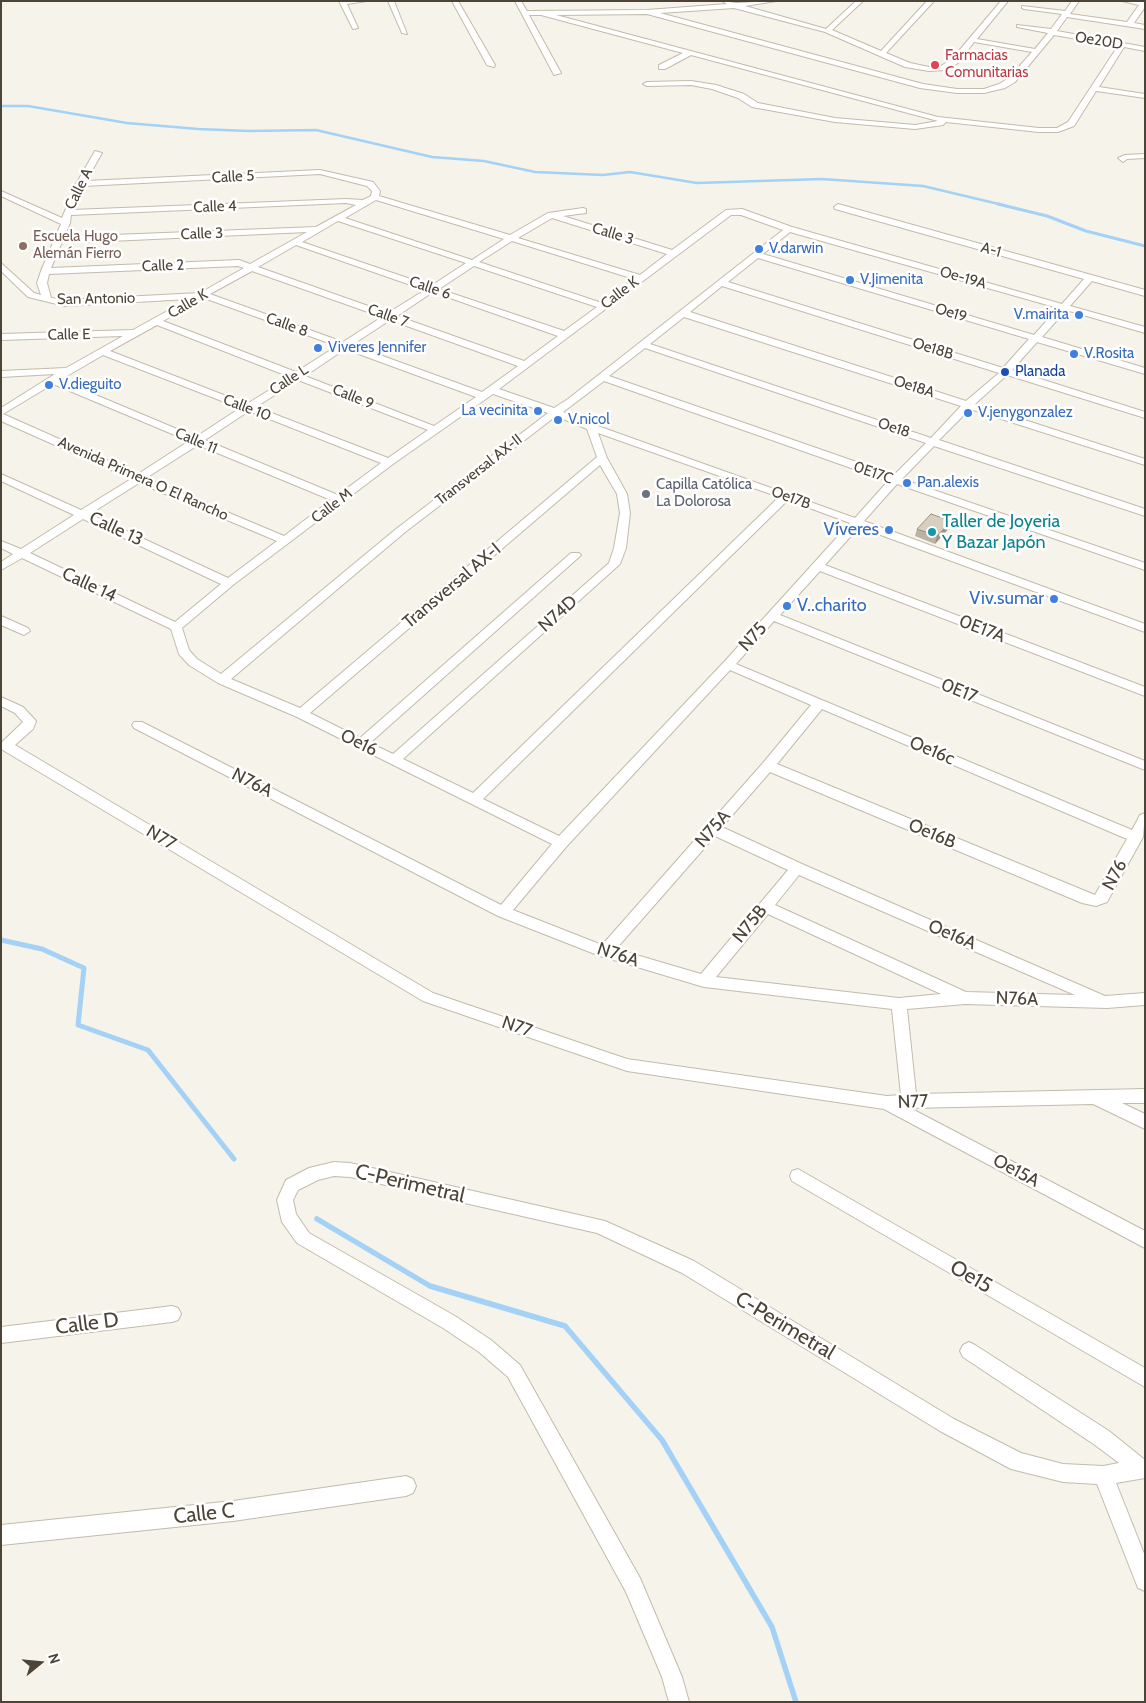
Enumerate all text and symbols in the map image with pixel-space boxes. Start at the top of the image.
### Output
street label: Oe20D [1074,28,1124,54]
place label: Farmacias Comunitarias [945,47,1028,82]
marker: Farmacias Comunitarias [929,59,941,71]
street label: Calle A [61,165,97,213]
street label: Calle 5 [211,167,255,187]
street label: Calle 4 [193,197,237,217]
street label: Calle 3 [590,219,636,249]
street label: Calle 3 [180,224,224,244]
place label: Escuela Hugo Alemán Fierro [33,228,122,263]
street label: A-1 [979,239,1003,261]
marker: Escuela Hugo Alemán Fierro [17,240,29,252]
place label: V.darwin [769,240,823,258]
marker: V.darwin [753,243,765,255]
street label: Calle 2 [142,256,184,276]
street label: Oe-19A [938,263,988,293]
place label: V.Jimenita [860,271,923,289]
street label: Calle 6 [407,272,453,304]
street label: Calle K [597,273,643,313]
marker: V.Jimenita [844,274,856,286]
street label: Calle K [165,285,211,323]
street label: San Antonio [57,289,135,309]
street label: Calle 7 [365,300,411,332]
street label: Oe19 [933,300,969,326]
place label: V.mairita [1014,306,1069,324]
street label: Calle 8 [263,309,311,341]
marker: V.mairita [1073,309,1085,321]
street label: Calle E [47,326,91,344]
street label: Oe18B [910,334,956,364]
place label: Viveres Jennifer [328,339,426,357]
marker: Viveres Jennifer [312,342,324,354]
place label: V.Rosita [1084,345,1134,363]
marker: V.Rosita [1068,348,1080,360]
street label: Calle L [266,361,312,399]
place label: Planada [1015,363,1065,381]
marker: Planada [999,366,1011,378]
street label: Oe18A [891,372,937,402]
place label: V.dieguito [59,376,122,394]
marker: V.dieguito [43,379,55,391]
street label: Calle 9 [330,381,376,413]
street label: Calle 10 [221,391,273,425]
place label: La vecinita [461,402,528,420]
place label: V.jenygonzalez [978,404,1073,422]
marker: La vecinita [532,405,544,417]
marker: V.jenygonzalez [962,407,974,419]
place label: V.nicol [568,411,610,429]
marker: V.nicol [552,414,564,426]
street label: Oe18 [876,414,912,442]
street label: Calle 11 [172,424,220,458]
street label: Transversal AX-II [432,431,526,509]
street label: Avenida Primera O El Rancho [55,433,231,525]
street label: 0E17C [851,458,895,488]
place label: Pan.alexis [917,474,979,492]
place label: Capilla Católica La Dolorosa [656,476,752,511]
marker: Pan.alexis [901,477,913,489]
street label: Oe17B [769,483,813,513]
street label: Calle M [308,485,356,527]
marker: Capilla Católica La Dolorosa [640,488,652,500]
street label: Calle 13 [86,507,146,551]
place label: Taller de Joyeria Y Bazar Japón [942,511,1060,554]
place label: Víveres [823,519,879,541]
marker: Víveres [883,524,895,536]
marker: Taller de Joyeria Y Bazar Japón [926,526,938,538]
street label: Transversal AX-I [399,539,505,633]
street label: Calle 14 [58,563,120,607]
place label: Viv.sumar [969,588,1044,610]
street label: N74D [534,591,582,637]
marker: Viv.sumar [1048,593,1060,605]
place label: V..charito [797,595,867,617]
marker: V..charito [781,600,793,612]
street label: 0E17A [956,610,1008,648]
street label: N75 [734,618,772,656]
street label: 0E17 [938,674,980,708]
street label: Oe16 [337,725,381,761]
street label: Oe16c [906,732,958,770]
street label: N76A [228,764,276,802]
street label: N75A [691,806,735,852]
street label: Oe16B [905,814,959,854]
street label: N77 [142,821,180,855]
street label: N76 [1098,856,1132,894]
street label: N75B [728,901,772,947]
street label: Oe16A [925,915,979,955]
street label: N76A [594,938,642,972]
street label: N76A [995,987,1039,1011]
street label: N77 [499,1012,535,1042]
street label: N77 [897,1090,929,1114]
street label: Oe15A [989,1150,1043,1192]
street label: C-Perimetral [353,1159,467,1209]
street label: Oe15 [945,1255,997,1299]
street label: C-Perimetral [731,1286,839,1366]
street label: Calle D [54,1308,120,1340]
street label: Calle C [172,1498,236,1530]
north arrow [15,1638,65,1688]
text: N [44,1651,64,1666]

